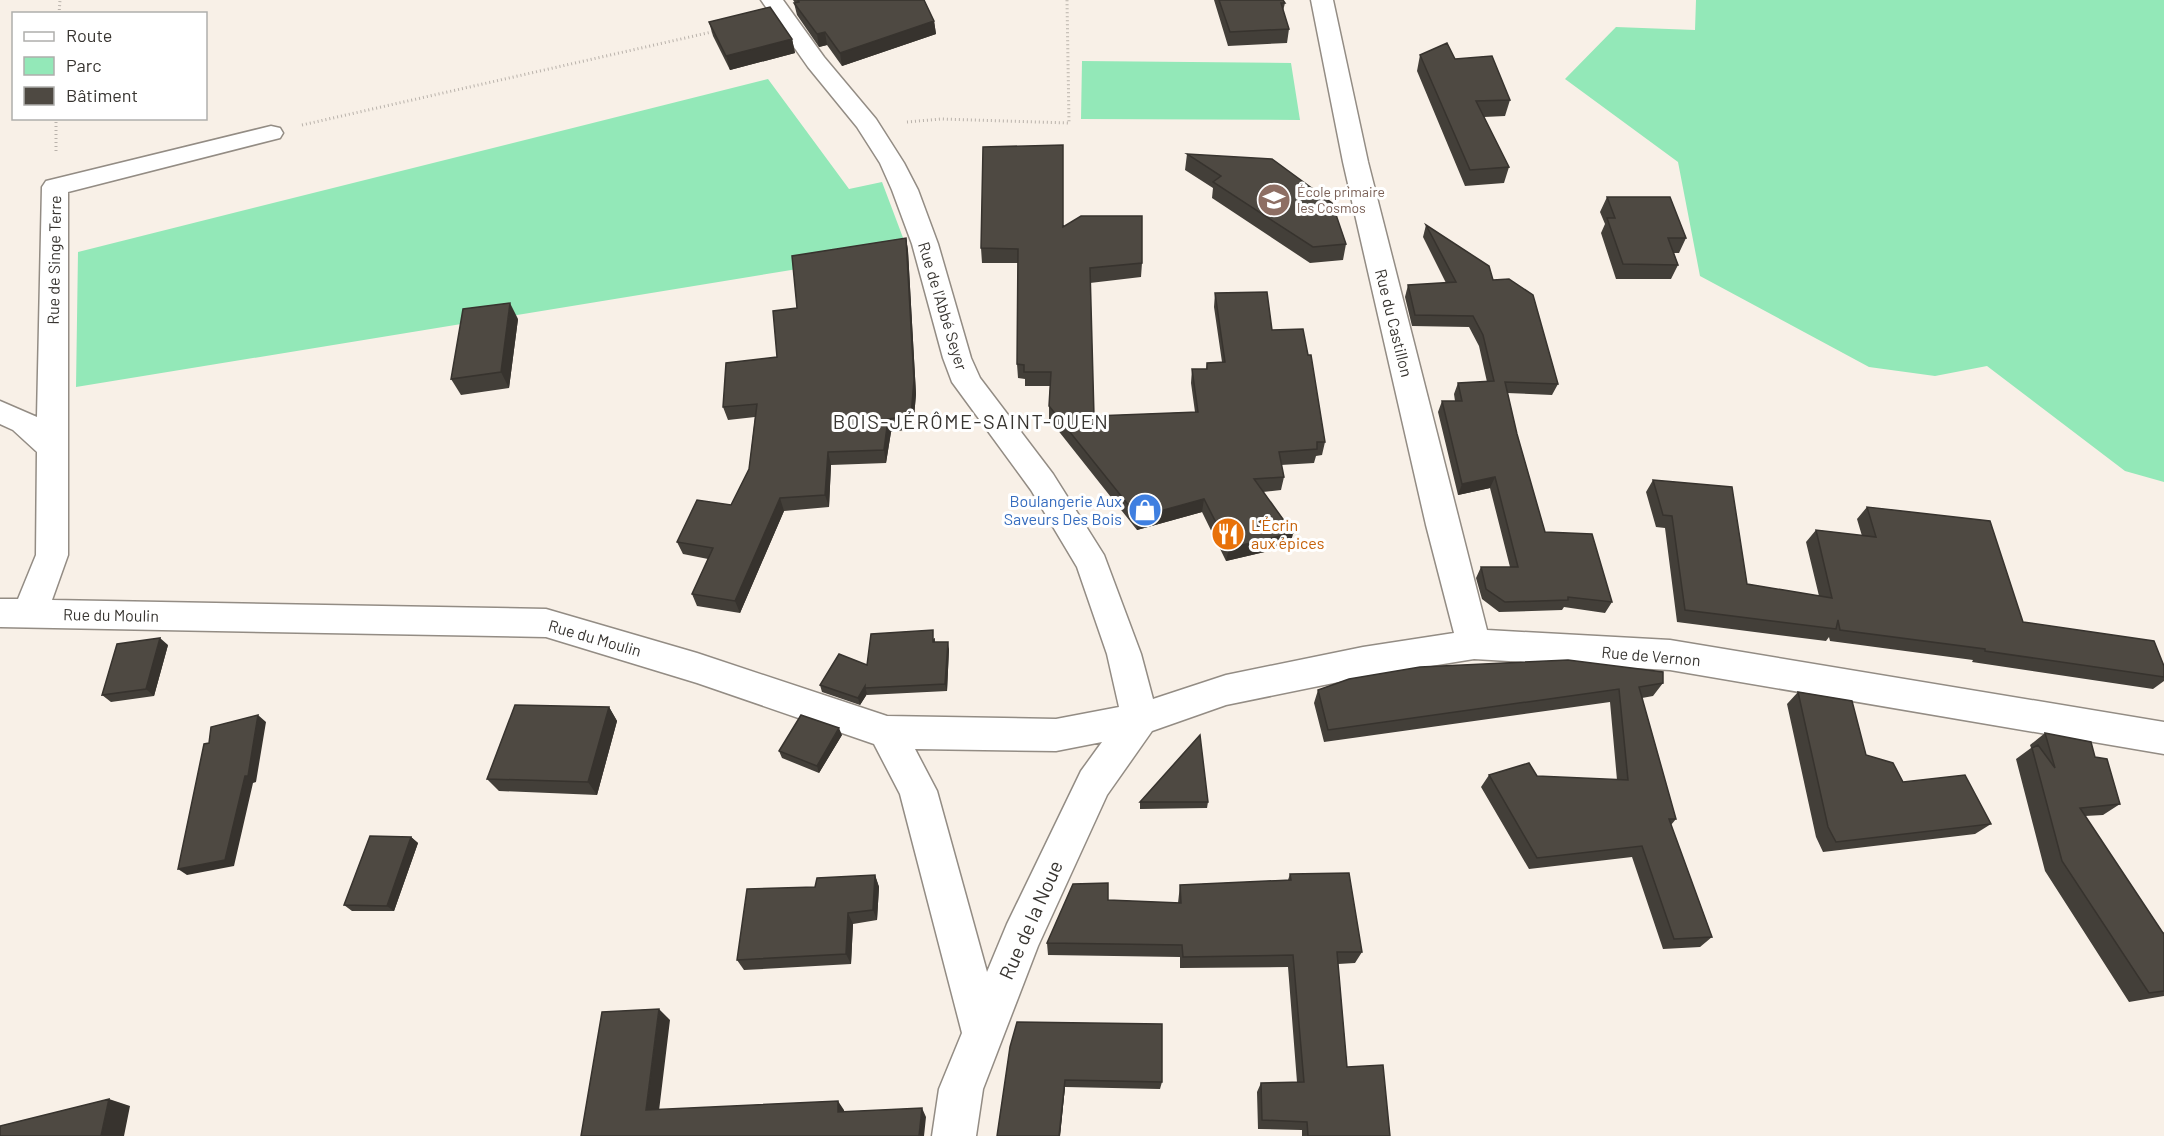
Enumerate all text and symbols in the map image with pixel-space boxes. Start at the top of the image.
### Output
legend [12,12,207,120]
text: Route [66,24,112,46]
text: Parc [66,54,102,76]
text: Bâtiment [66,84,138,106]
school or university icon: École primaire les Cosmos [1256,182,1292,218]
place label: École primaire les Cosmos [1297,183,1385,216]
street label: Rue de Singe Terre [43,195,64,325]
street label: Rue de l'Abbé Seyer [915,239,972,373]
street label: Rue du Castillon [1372,267,1417,379]
district label: BOIS-JÉRÔME-SAINT-OUEN [833,409,1109,433]
place label: Boulangerie Aux Saveurs Des Bois [1004,491,1122,528]
shop icon: Boulangerie Aux Saveurs Des Bois [1127,492,1163,528]
place label: L'Écrin aux épices [1251,515,1324,552]
restaurant icon: L'Écrin aux épices [1210,516,1246,552]
street label: Rue du Moulin [63,604,159,625]
street label: Rue du Moulin [547,615,644,660]
street label: Rue de Vernon [1601,642,1701,669]
street label: Rue de la Noue [993,856,1067,983]

